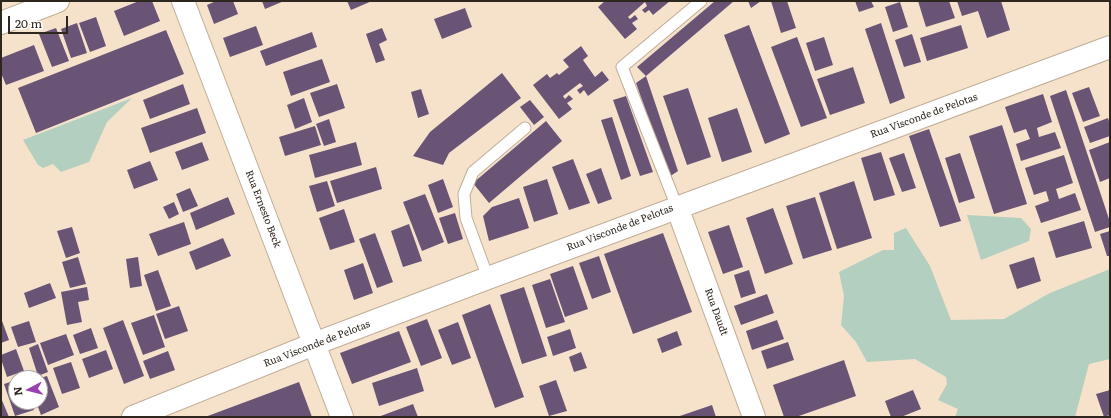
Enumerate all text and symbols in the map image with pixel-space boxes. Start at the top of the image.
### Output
scale bar [10,8,70,34]
text: 20 m [15,14,42,32]
street label: Rua Visconde de Pelotas [869,91,979,141]
street label: Rua Ernesto Beck [243,168,283,250]
street label: Rua Visconde de Pelotas [565,202,675,254]
street label: Rua Daudt [702,287,730,337]
street label: Rua Visconde de Pelotas [262,318,372,370]
north arrow [8,370,48,410]
text: N [9,386,26,397]

